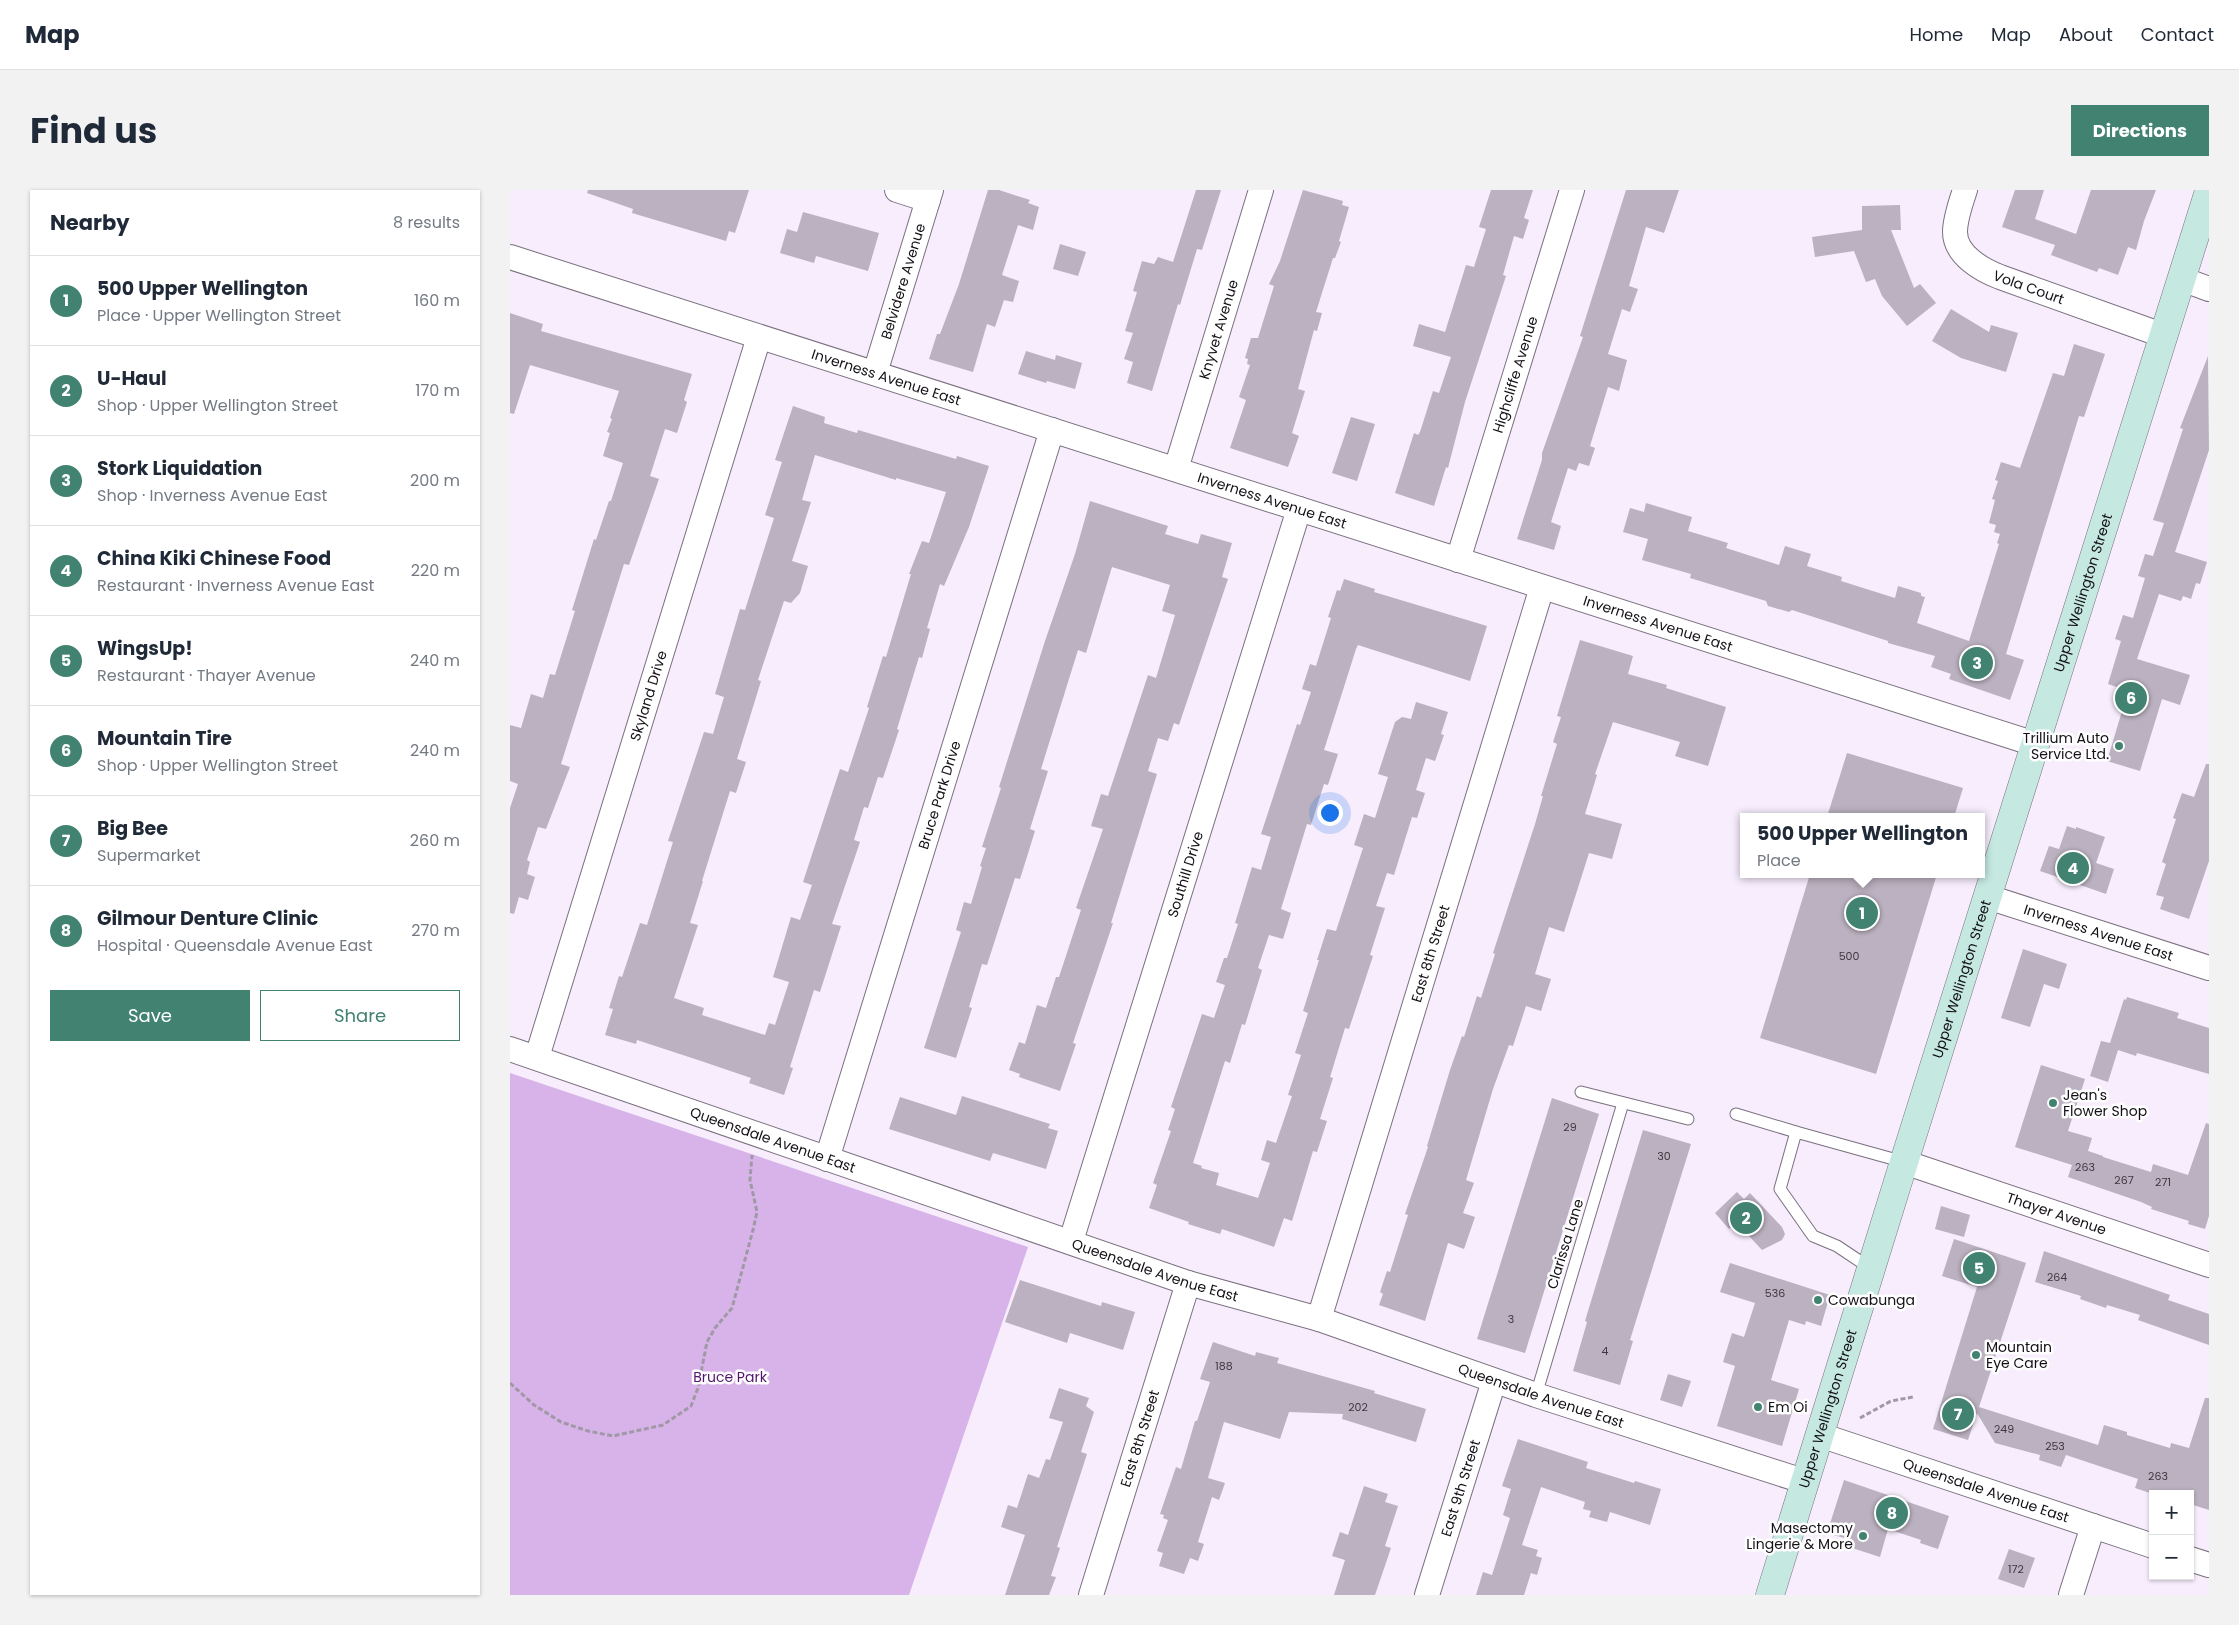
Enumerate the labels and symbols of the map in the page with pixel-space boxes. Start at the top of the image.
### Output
street label: Belvidere Avenue [876,220,930,342]
street label: Vola Court [1990,265,2067,309]
street label: Knyvet Avenue [1194,277,1243,382]
street label: Highcliffe Avenue [1488,313,1543,435]
street label: Inverness Avenue East [809,344,963,410]
street label: Inverness Avenue East [1195,467,1349,534]
street label: Upper Wellington Street [2049,511,2117,674]
street label: Inverness Avenue East [1581,590,1735,657]
pin: 3 [1961,644,1993,682]
street label: Skyland Drive [625,648,672,743]
pin: 6 [2115,679,2147,717]
place label: Trillium Auto Service Ltd. [2023,728,2109,764]
street label: Bruce Park Drive [913,738,966,852]
marker: Trillium Auto Service Ltd. [2113,740,2125,752]
your location [1317,800,1343,826]
street label: Southill Drive [1162,828,1208,920]
pin: 4 [2057,849,2089,887]
pin: 1 [1846,894,1878,932]
street label: Upper Wellington Street [1927,897,1996,1061]
street label: Inverness Avenue East [2021,899,2176,966]
street label: East 8th Street [1406,903,1455,1005]
house number: 500 [1839,948,1859,964]
place label: Jean's Flower Shop [2063,1085,2147,1121]
marker: Jean's Flower Shop [2047,1097,2059,1109]
street label: Queensdale Avenue East [687,1102,858,1178]
house number: 29 [1563,1119,1577,1135]
house number: 30 [1657,1148,1671,1164]
house number: 263 [2075,1159,2095,1175]
house number: 267 [2114,1172,2134,1188]
house number: 271 [2155,1174,2171,1190]
street label: Thayer Avenue [2004,1187,2109,1240]
street label: Clarissa Lane [1542,1196,1588,1292]
pin: 2 [1730,1199,1762,1237]
street label: Queensdale Avenue East [1069,1234,1241,1306]
pin: 5 [1963,1249,1995,1287]
house number: 264 [2047,1269,2067,1285]
house number: 536 [1765,1285,1785,1301]
place label: Cowabunga [1828,1290,1915,1310]
marker: Cowabunga [1812,1294,1824,1306]
house number: 3 [1508,1311,1514,1327]
street label: Upper Wellington Street [1794,1327,1862,1491]
place label: Mountain Eye Care [1986,1337,2052,1373]
house number: 4 [1602,1343,1609,1359]
marker: Mountain Eye Care [1970,1349,1982,1361]
house number: 188 [1215,1358,1233,1374]
street label: Queensdale Avenue East [1455,1358,1627,1433]
park label: Bruce Park [693,1367,768,1387]
street label: East 8th Street [1115,1387,1164,1489]
pin: 7 [1942,1395,1974,1433]
place label: Em Oi [1768,1397,1808,1417]
house number: 202 [1348,1399,1368,1415]
marker: Em Oi [1752,1401,1764,1413]
house number: 249 [1994,1421,2014,1437]
street label: East 9th Street [1436,1437,1485,1539]
house number: 253 [2045,1438,2065,1454]
street label: Queensdale Avenue East [1900,1453,2072,1527]
house number: 263 [2148,1468,2168,1484]
pin: 8 [1876,1494,1908,1532]
place label: Masectomy Lingerie & More [1746,1518,1853,1554]
marker: Masectomy Lingerie & More [1857,1530,1869,1542]
house number: 172 [2008,1561,2024,1577]

